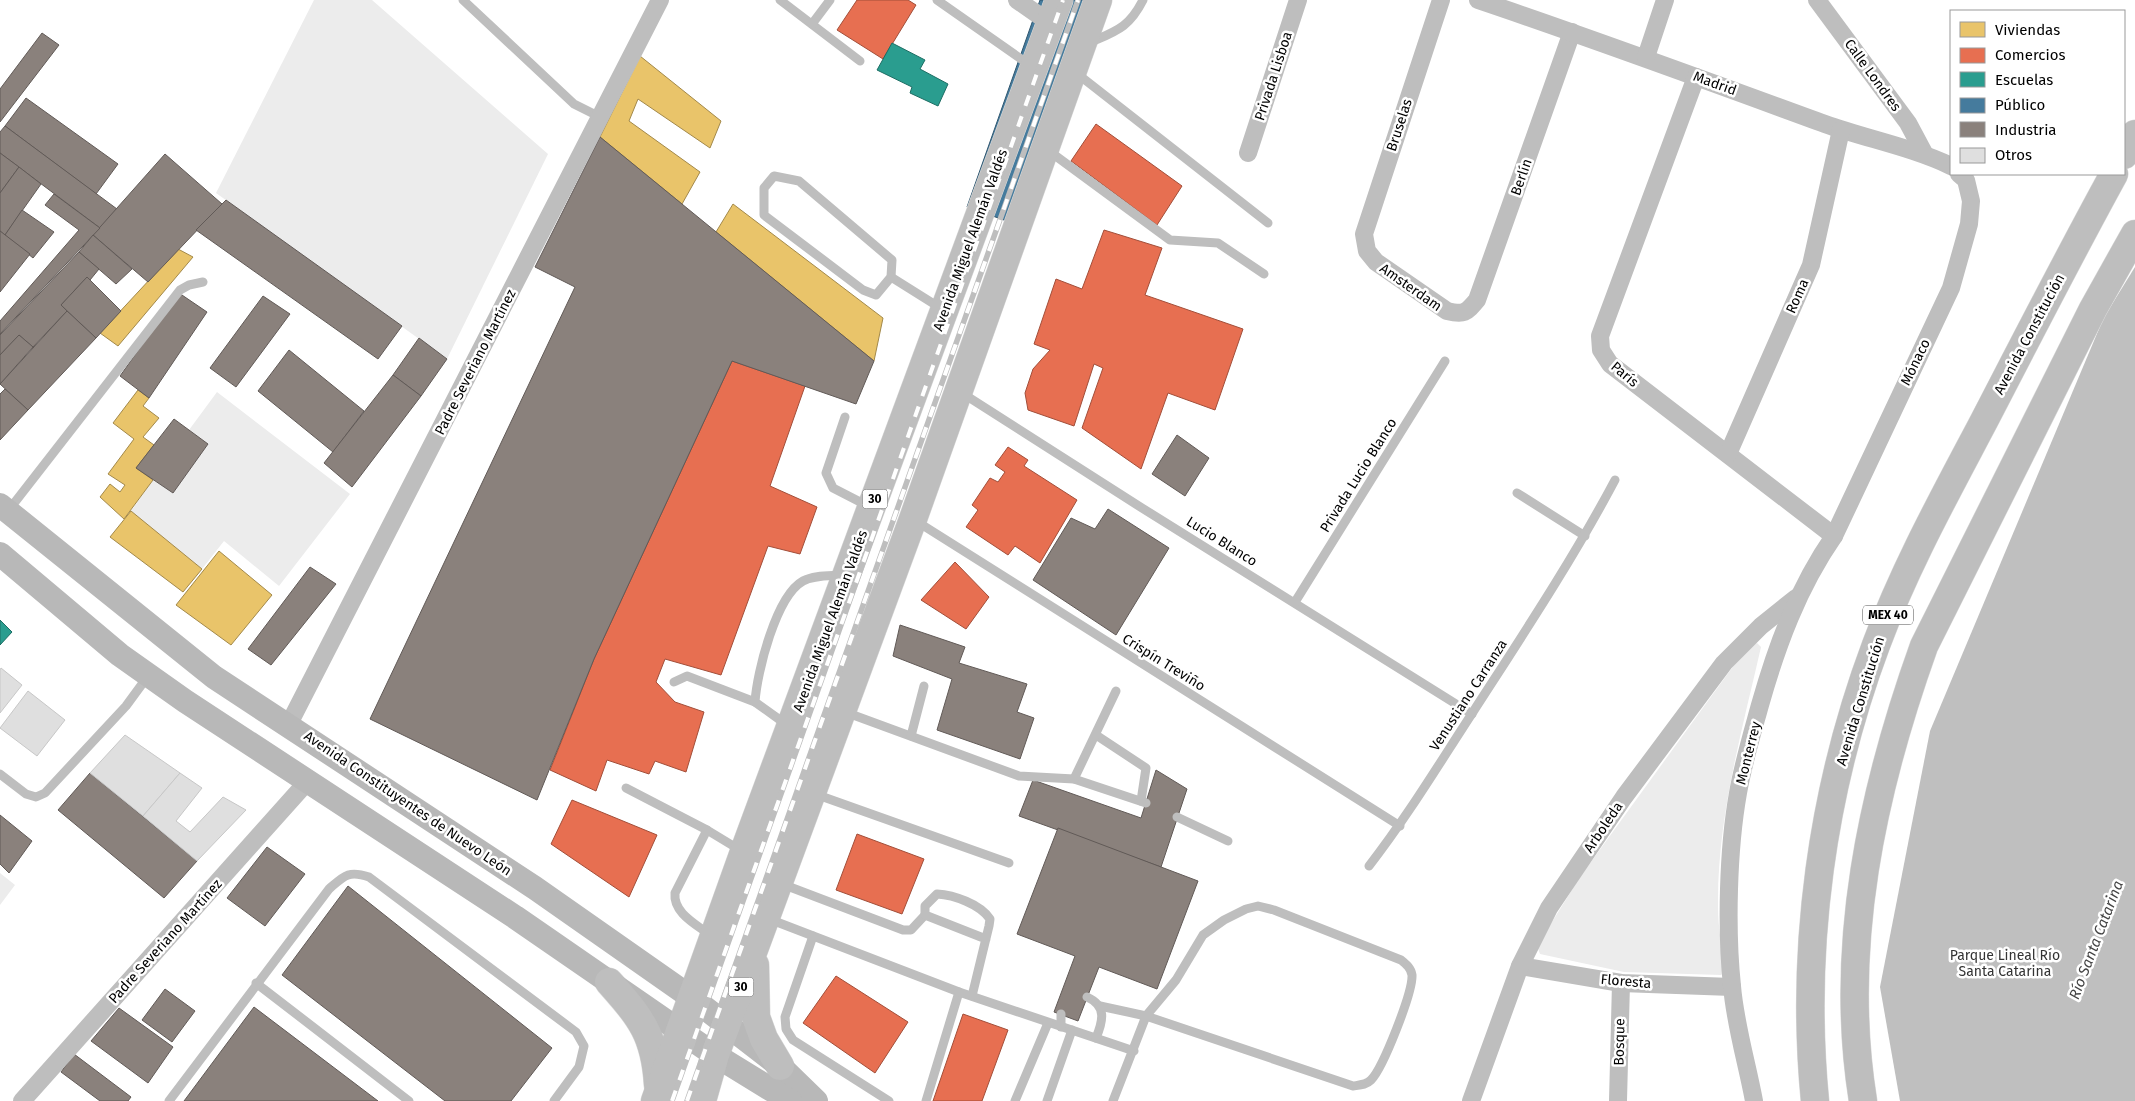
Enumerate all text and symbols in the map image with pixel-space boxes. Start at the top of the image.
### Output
legend [1950,10,2125,175]
text: Viviendas [1995,21,2060,39]
street label: Privada Lisboa [1251,29,1296,123]
street label: Calle Londres [1841,36,1905,115]
text: Comercios [1995,46,2065,64]
street label: Madrid [1691,68,1739,99]
text: Escuelas [1995,71,2053,89]
street label: Bruselas [1383,96,1416,154]
text: Público [1995,96,2045,114]
text: Industria [1995,121,2057,139]
street label: Avenida Miguel Alemán Valdés [930,146,1012,333]
text: Otros [1995,146,2032,164]
street label: Berlín [1507,157,1536,198]
street label: Amsterdam [1376,260,1445,315]
street label: Avenida Constitución [1990,271,2068,397]
street label: Roma [1782,276,1813,316]
street label: Padre Severiano Martínez [431,287,520,438]
street label: Mónaco [1897,336,1934,388]
street label: París [1607,358,1642,391]
street label: Privada Lucio Blanco [1316,415,1400,536]
road number: 30 [862,489,888,508]
street label: Lucio Blanco [1183,513,1260,570]
street label: Avenida Miguel Alemán Valdés [790,527,872,714]
road number: MEX 40 [1863,606,1913,624]
street label: Crispín Treviño [1119,630,1208,695]
street label: Avenida Constitución [1833,635,1888,768]
street label: Venustiano Carranza [1426,636,1511,754]
street label: Monterrey [1732,720,1765,787]
street label: Avenida Constituyentes de Nuevo León [301,727,515,879]
street label: Arboleda [1580,799,1627,856]
street label: Padre Severiano Martínez [105,876,226,1007]
water label: Río Santa Catarina [2065,878,2127,1002]
park label: Parque Lineal Río Santa Catarina [1950,947,2060,980]
street label: Floresta [1600,971,1652,992]
road number: 30 [728,978,754,996]
street label: Bosque [1611,1018,1628,1066]

